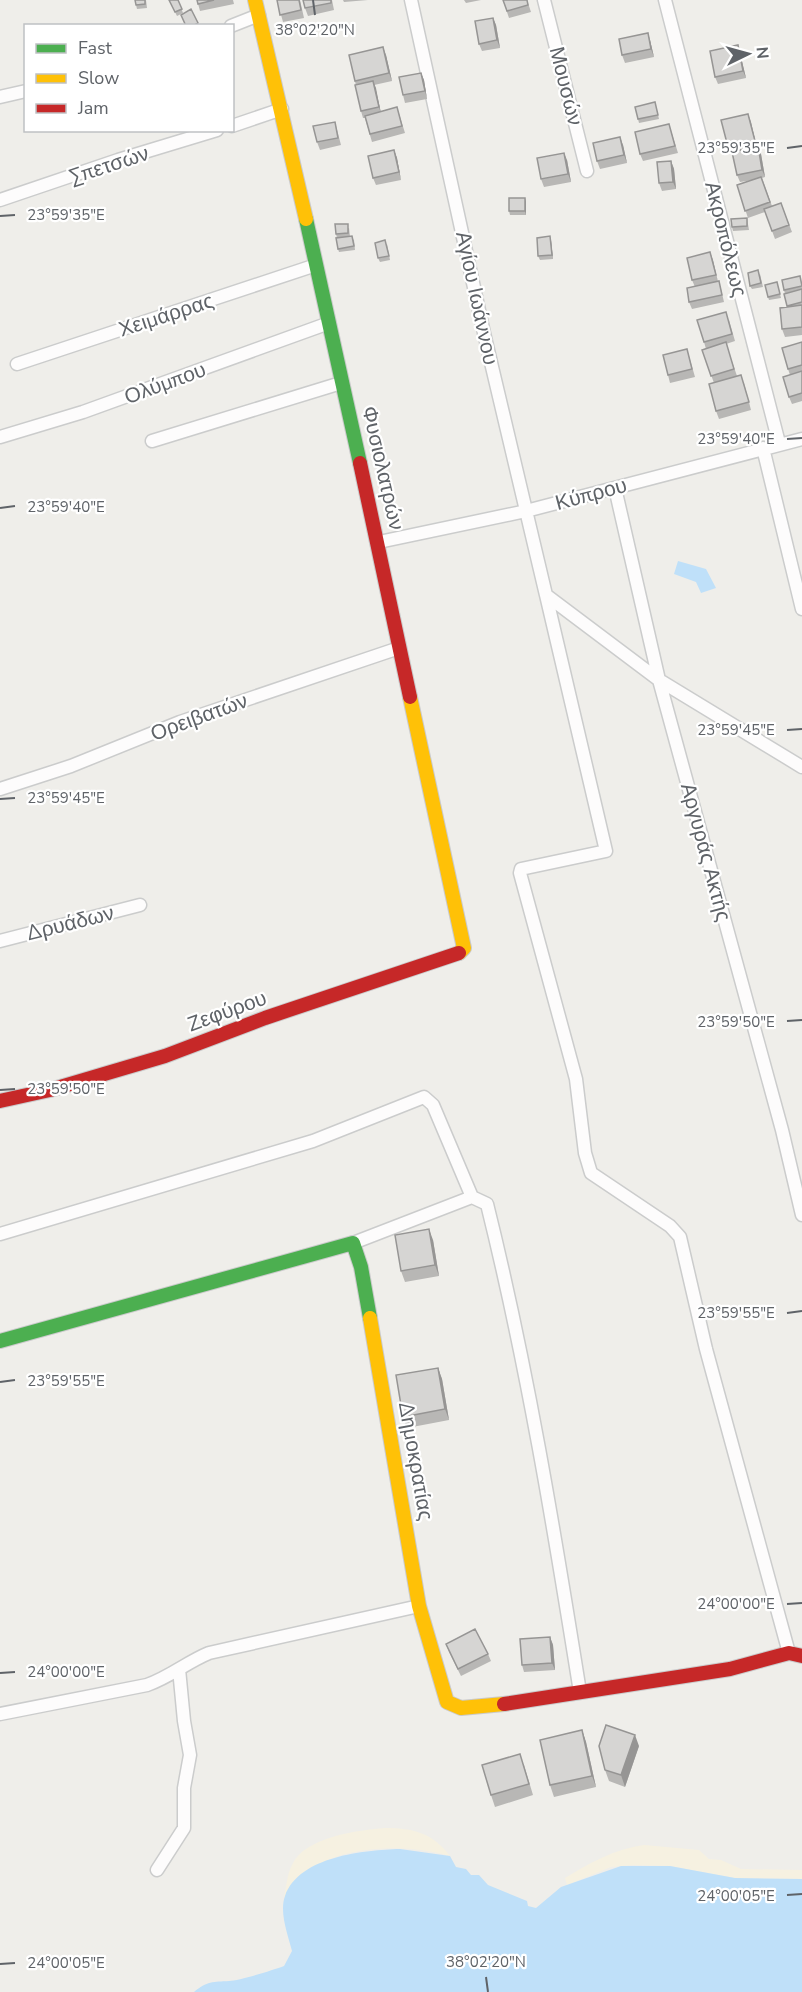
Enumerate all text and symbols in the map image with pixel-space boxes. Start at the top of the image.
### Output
text: 38°02'20"N [275,20,355,40]
legend [24,24,234,132]
north arrow [718,24,778,84]
text: Fast [78,36,113,60]
street label: Μουσών [543,44,589,128]
text: N [750,46,773,60]
text: Slow [78,66,119,90]
text: Jam [77,96,109,120]
text: 23°59'35"E [697,138,775,158]
street label: Σπετσών [66,139,152,191]
street label: Ακροπόλεως [698,178,754,300]
text: 23°59'35"E [27,205,105,225]
street label: Αγίου Ιωάννου [449,229,505,367]
street label: Χειμάρρας [115,287,217,343]
street label: Ολύμπου [120,355,210,411]
street label: Φυσιολατρών [355,403,411,533]
text: 23°59'40"E [697,429,775,449]
street label: Κύπρου [552,471,630,517]
text: 23°59'40"E [27,497,105,517]
street label: Ορειβατών [147,687,251,747]
text: 23°59'45"E [697,720,775,740]
street label: Αργυράς Ακτής [674,780,738,924]
text: 23°59'45"E [27,788,105,808]
street label: Δρυάδων [23,899,117,947]
street label: Ζεφύρου [183,984,271,1038]
text: 23°59'50"E [697,1012,775,1032]
text: 23°59'50"E [27,1079,105,1099]
text: 23°59'55"E [697,1303,775,1323]
text: 23°59'55"E [27,1371,105,1391]
street label: Δημοκρατίας [392,1399,440,1523]
text: 24°00'00"E [697,1594,775,1614]
text: 24°00'00"E [27,1662,105,1682]
text: 24°00'05"E [697,1886,775,1906]
text: 38°02'20"N [446,1952,526,1972]
text: 24°00'05"E [27,1953,105,1973]

